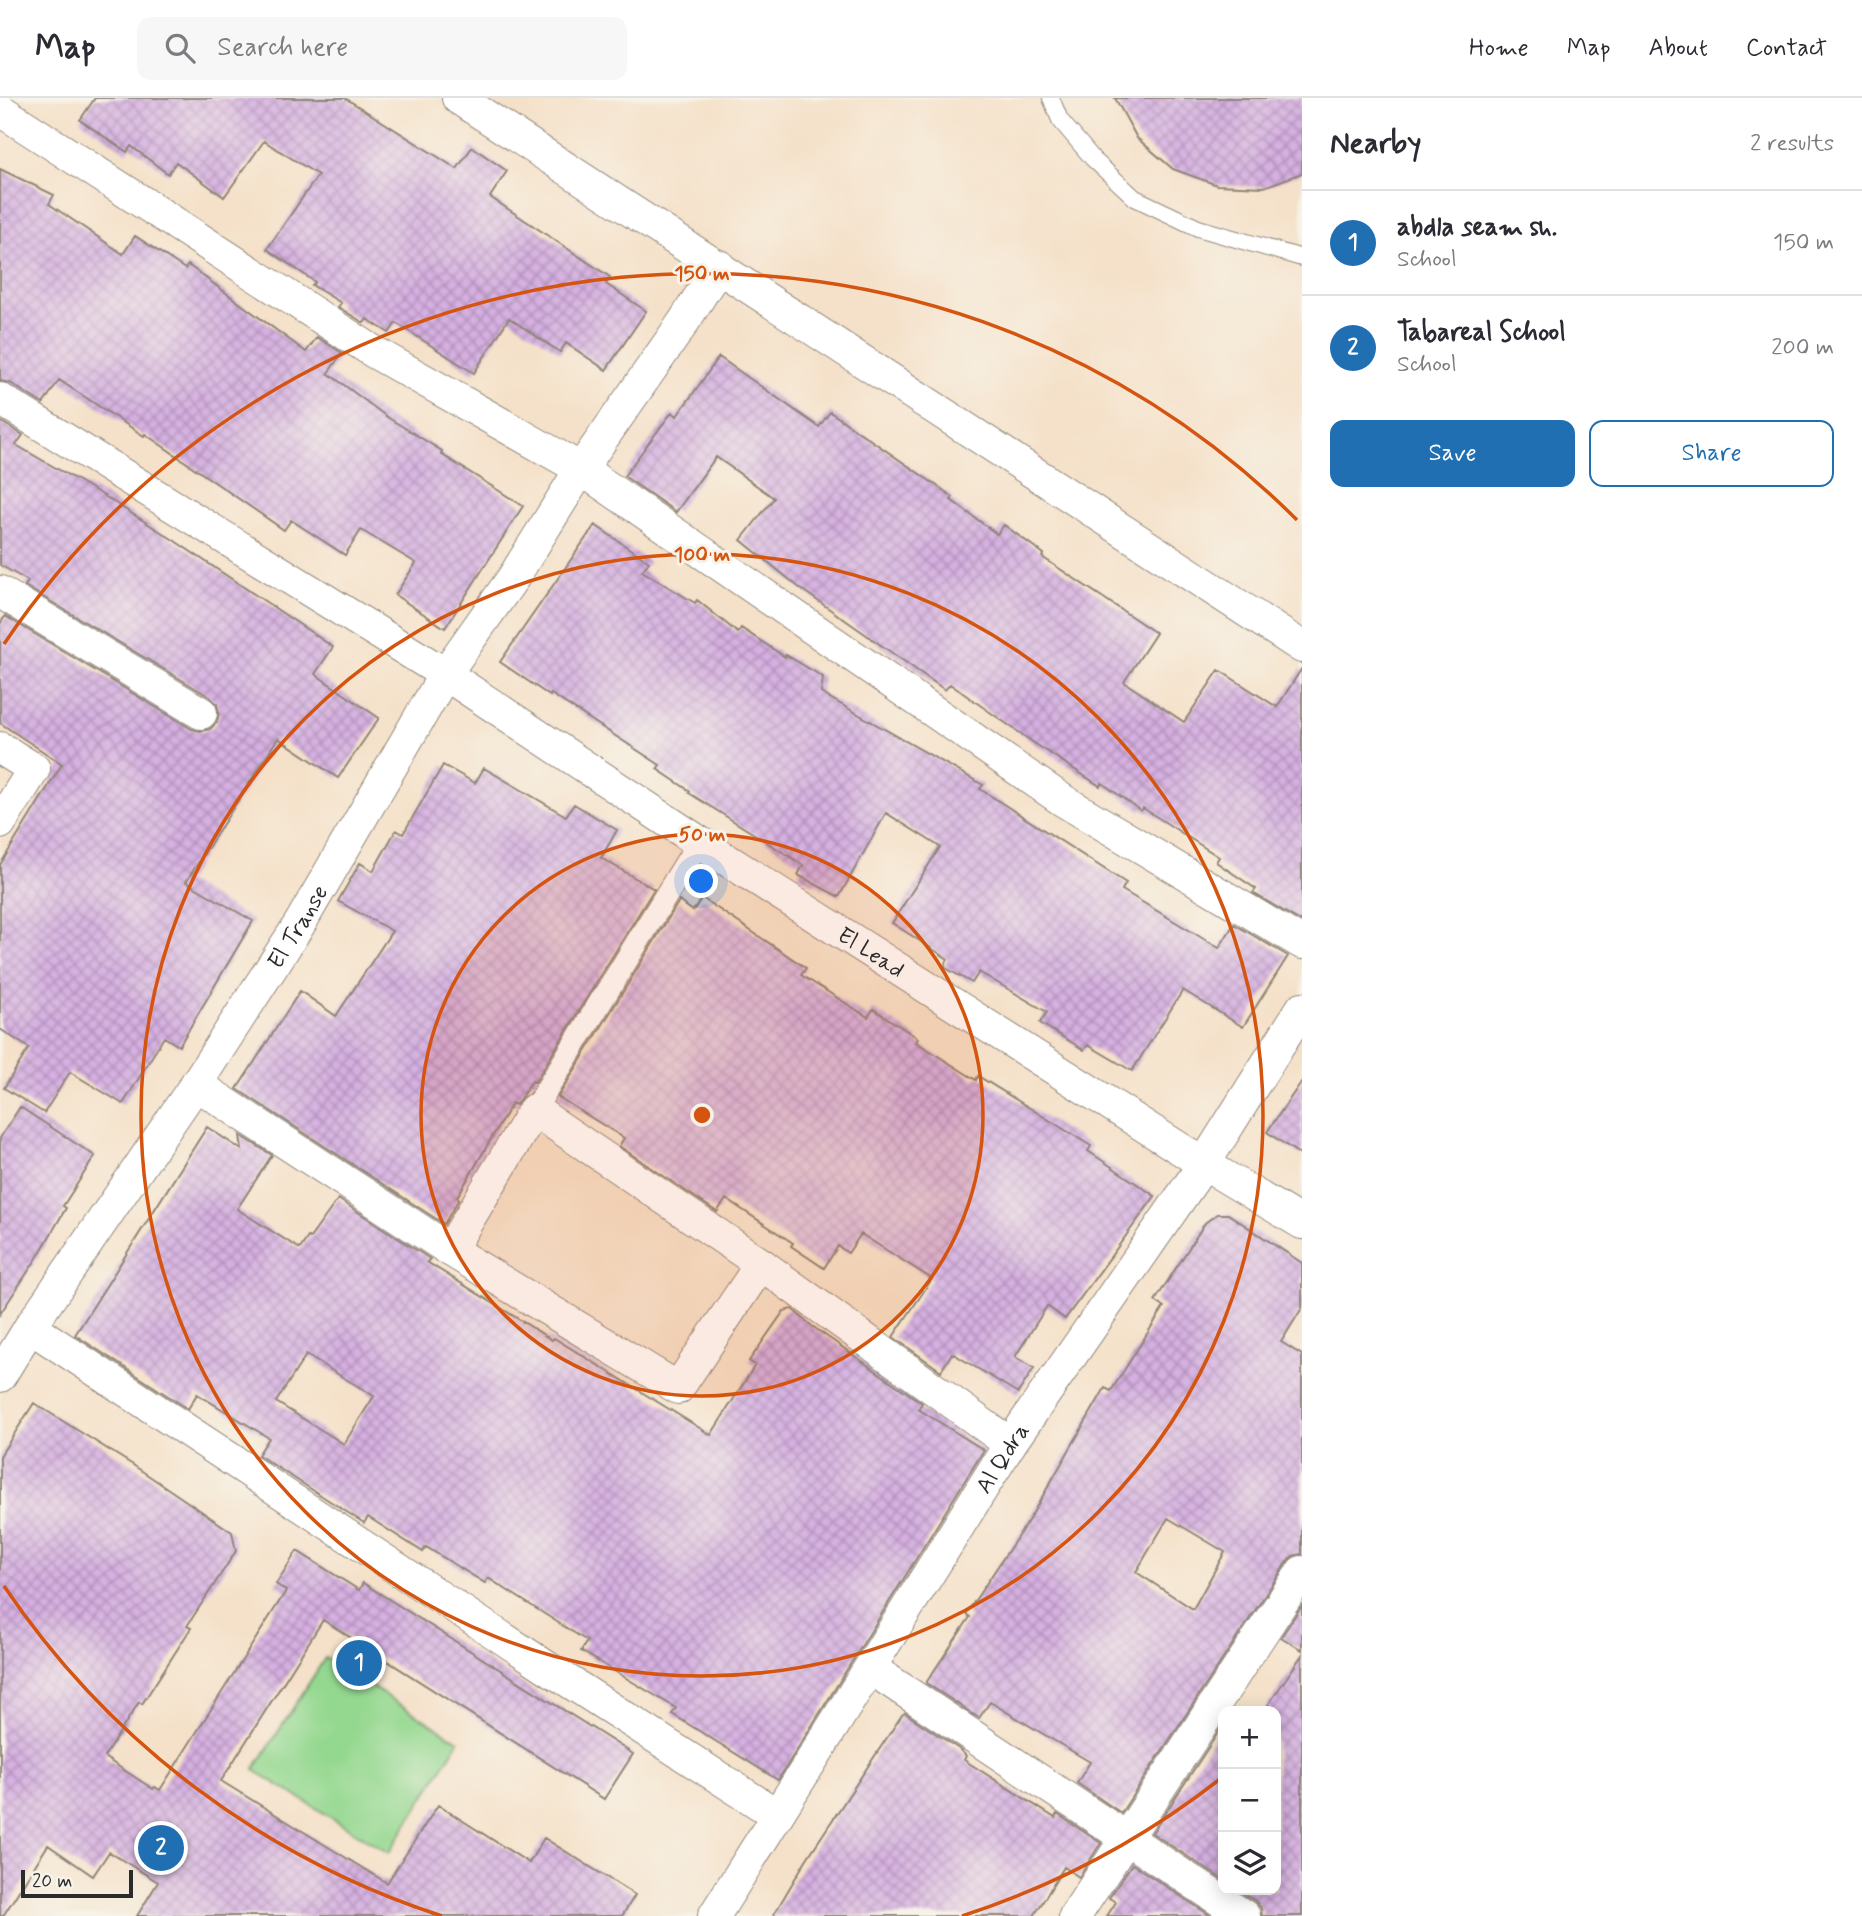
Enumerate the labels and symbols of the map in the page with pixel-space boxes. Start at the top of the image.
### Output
text: 150 m [674,260,730,288]
text: 100 m [674,541,730,569]
text: 50 m [679,821,726,849]
your location [684,864,718,898]
street label: El Transe [262,880,336,975]
street label: El Lead [831,921,909,986]
centre of rings [690,1103,714,1127]
street label: Al Qdra [970,1418,1037,1500]
pin: 1 [336,1637,382,1689]
pin: 2 [138,1822,184,1874]
scale bar [21,1867,133,1899]

